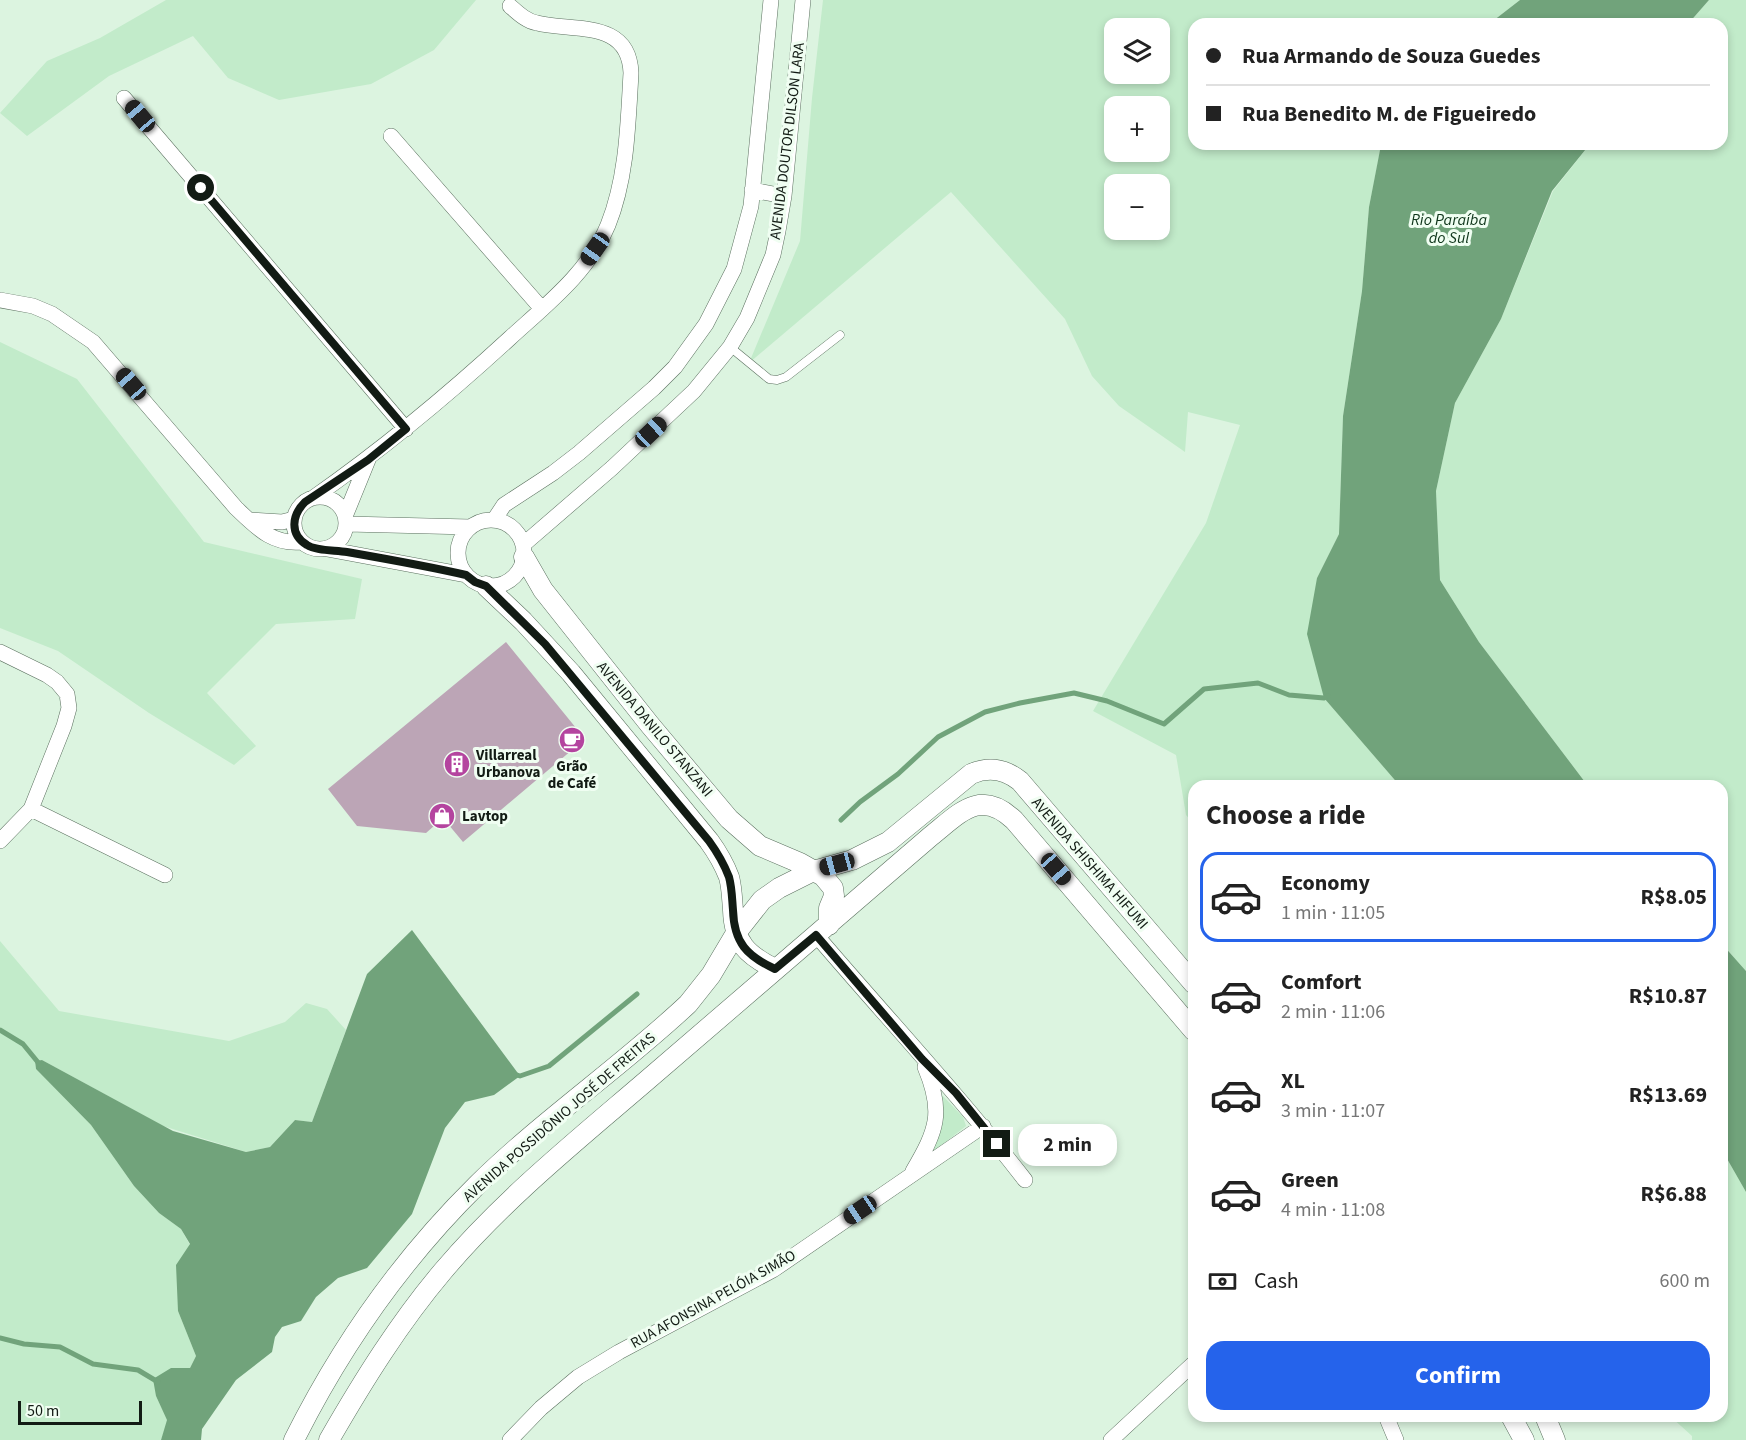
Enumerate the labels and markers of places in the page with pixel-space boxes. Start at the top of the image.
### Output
cafe icon: Grão de Café [557,725,587,755]
place label: Villarreal Urbanova [475,745,541,783]
building icon: Villarreal Urbanova [442,749,472,779]
place label: Grão de Café [548,756,597,794]
shop icon: Lavtop [427,801,457,831]
place label: Lavtop [462,806,508,827]

